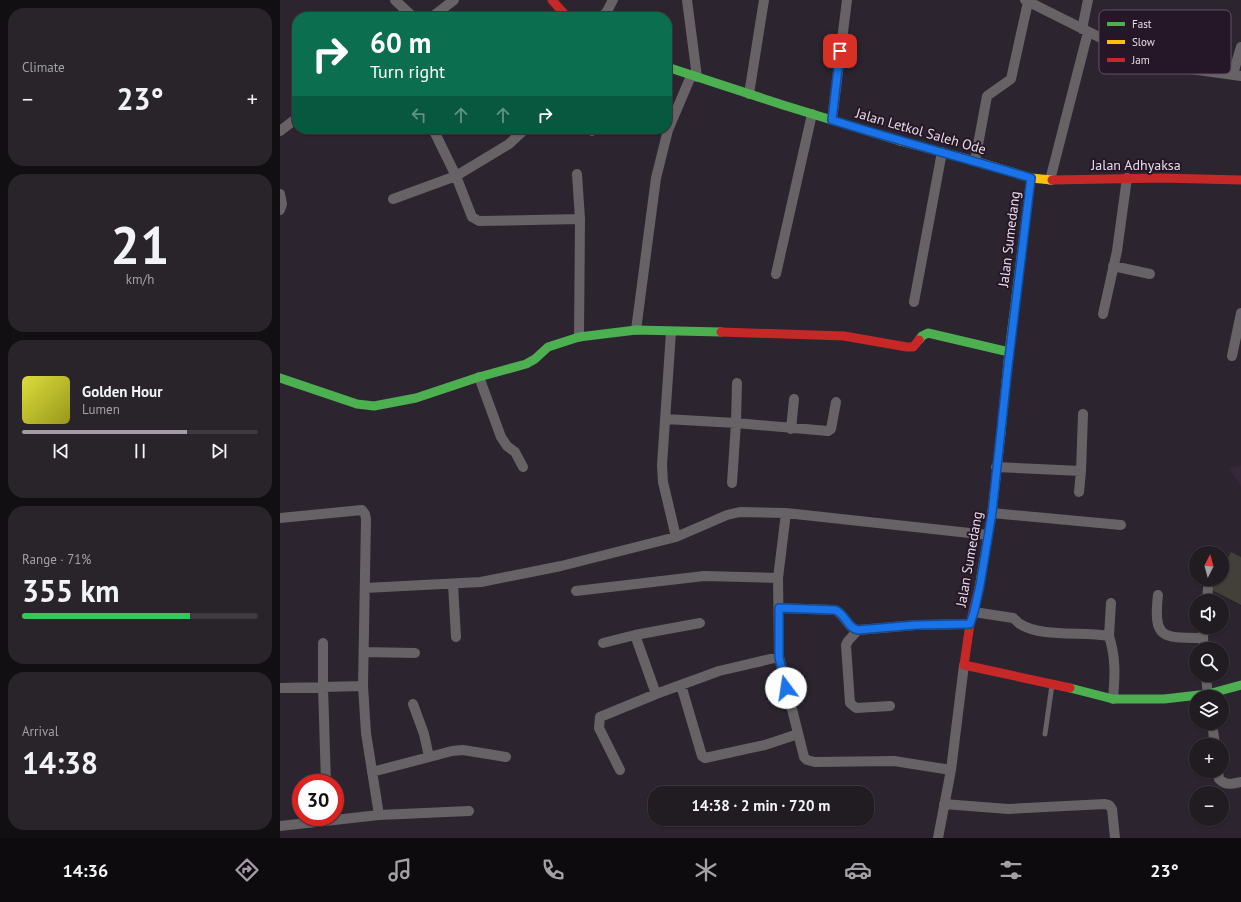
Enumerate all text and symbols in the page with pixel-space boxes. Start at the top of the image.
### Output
legend [1099,10,1231,74]
text: Fast [1132,17,1152,31]
text: 60 m [370,24,431,61]
icon: right [304,28,356,80]
pin [823,34,857,68]
text: Slow [1132,35,1155,49]
icon: arrive [829,40,851,62]
text: Jam [1131,53,1150,67]
text: Climate [22,59,65,76]
text: Turn right [370,60,445,83]
text: 23° [116,79,164,118]
text: − [22,85,33,113]
text: + [247,85,258,113]
street label: Jalan Letkol Saleh Ode [853,103,988,158]
icon: left [408,104,430,126]
icon: ahead [450,104,472,126]
icon: ahead [492,104,514,126]
icon: right [534,104,556,126]
street label: Jalan Adhyaksa [1090,156,1181,174]
street label: Jalan Sumedang [994,190,1024,289]
text: 21 [111,211,169,278]
text: km/h [126,271,154,288]
text: Golden Hour [82,382,162,401]
text: Lumen [82,401,120,418]
icon: previous [50,440,72,462]
icon: pause [129,440,151,462]
icon: next [208,440,230,462]
street label: Jalan Sumedang [952,510,986,609]
north arrow [1189,546,1229,586]
map controls [1189,546,1229,826]
text: Range · 71% [22,551,91,568]
text: 355 km [22,571,120,610]
button: sound [1189,594,1229,634]
button: search [1189,642,1229,682]
position arrow [765,667,807,709]
button: layers [1189,690,1229,730]
text: Arrival [22,723,58,740]
button: + [1189,738,1229,778]
text: 14:38 [22,743,98,782]
speed limit sign: 30 [292,774,344,826]
button: − [1189,786,1229,826]
text: 14:38 · 2 min · 720 m [692,796,830,815]
icon: directions [233,856,261,884]
icon: music [386,856,414,884]
icon: phone [539,856,567,884]
icon: climate [692,856,720,884]
icon: car [844,856,872,884]
icon: filters [997,856,1025,884]
text: 14:36 [62,859,108,882]
text: 23° [1150,859,1179,882]

